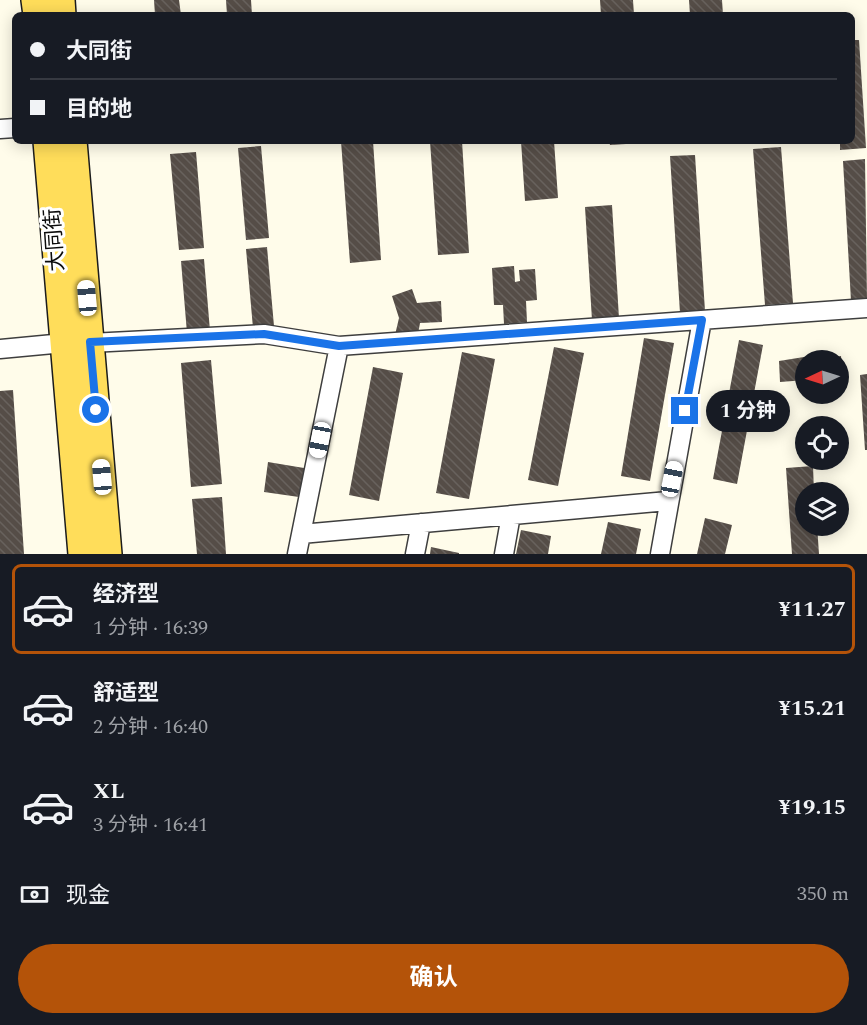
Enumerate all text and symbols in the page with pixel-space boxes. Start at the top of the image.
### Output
text: 大同街 [66,35,132,68]
text: 目的地 [66,93,132,126]
street label: 大同街 [37,207,73,273]
car [76,279,98,317]
north arrow [795,350,849,404]
map controls [795,350,849,536]
callout: 1 分钟 [706,390,790,432]
route start [82,396,109,423]
text: 1 分钟 [720,396,776,426]
route end [671,397,698,424]
button: locate [795,416,849,470]
car [308,421,332,459]
car [91,458,113,496]
car [660,460,684,498]
button: layers [795,482,849,536]
text: 经济型 [93,578,159,611]
icon: car [21,582,75,636]
text: ¥11.27 [778,593,846,626]
text: 1 分钟 · 16:39 [93,613,208,643]
text: 舒适型 [93,677,159,710]
icon: car [21,681,75,735]
text: ¥15.21 [778,692,846,725]
text: 2 分钟 · 16:40 [93,712,208,742]
text: XL [93,775,124,808]
icon: car [21,780,75,834]
text: ¥19.15 [778,791,846,824]
text: 3 分钟 · 16:41 [93,810,208,840]
icon: cash [18,878,51,911]
text: 现金 [66,879,110,912]
text: 350 m [797,879,849,909]
button: 确认 [18,944,849,1013]

